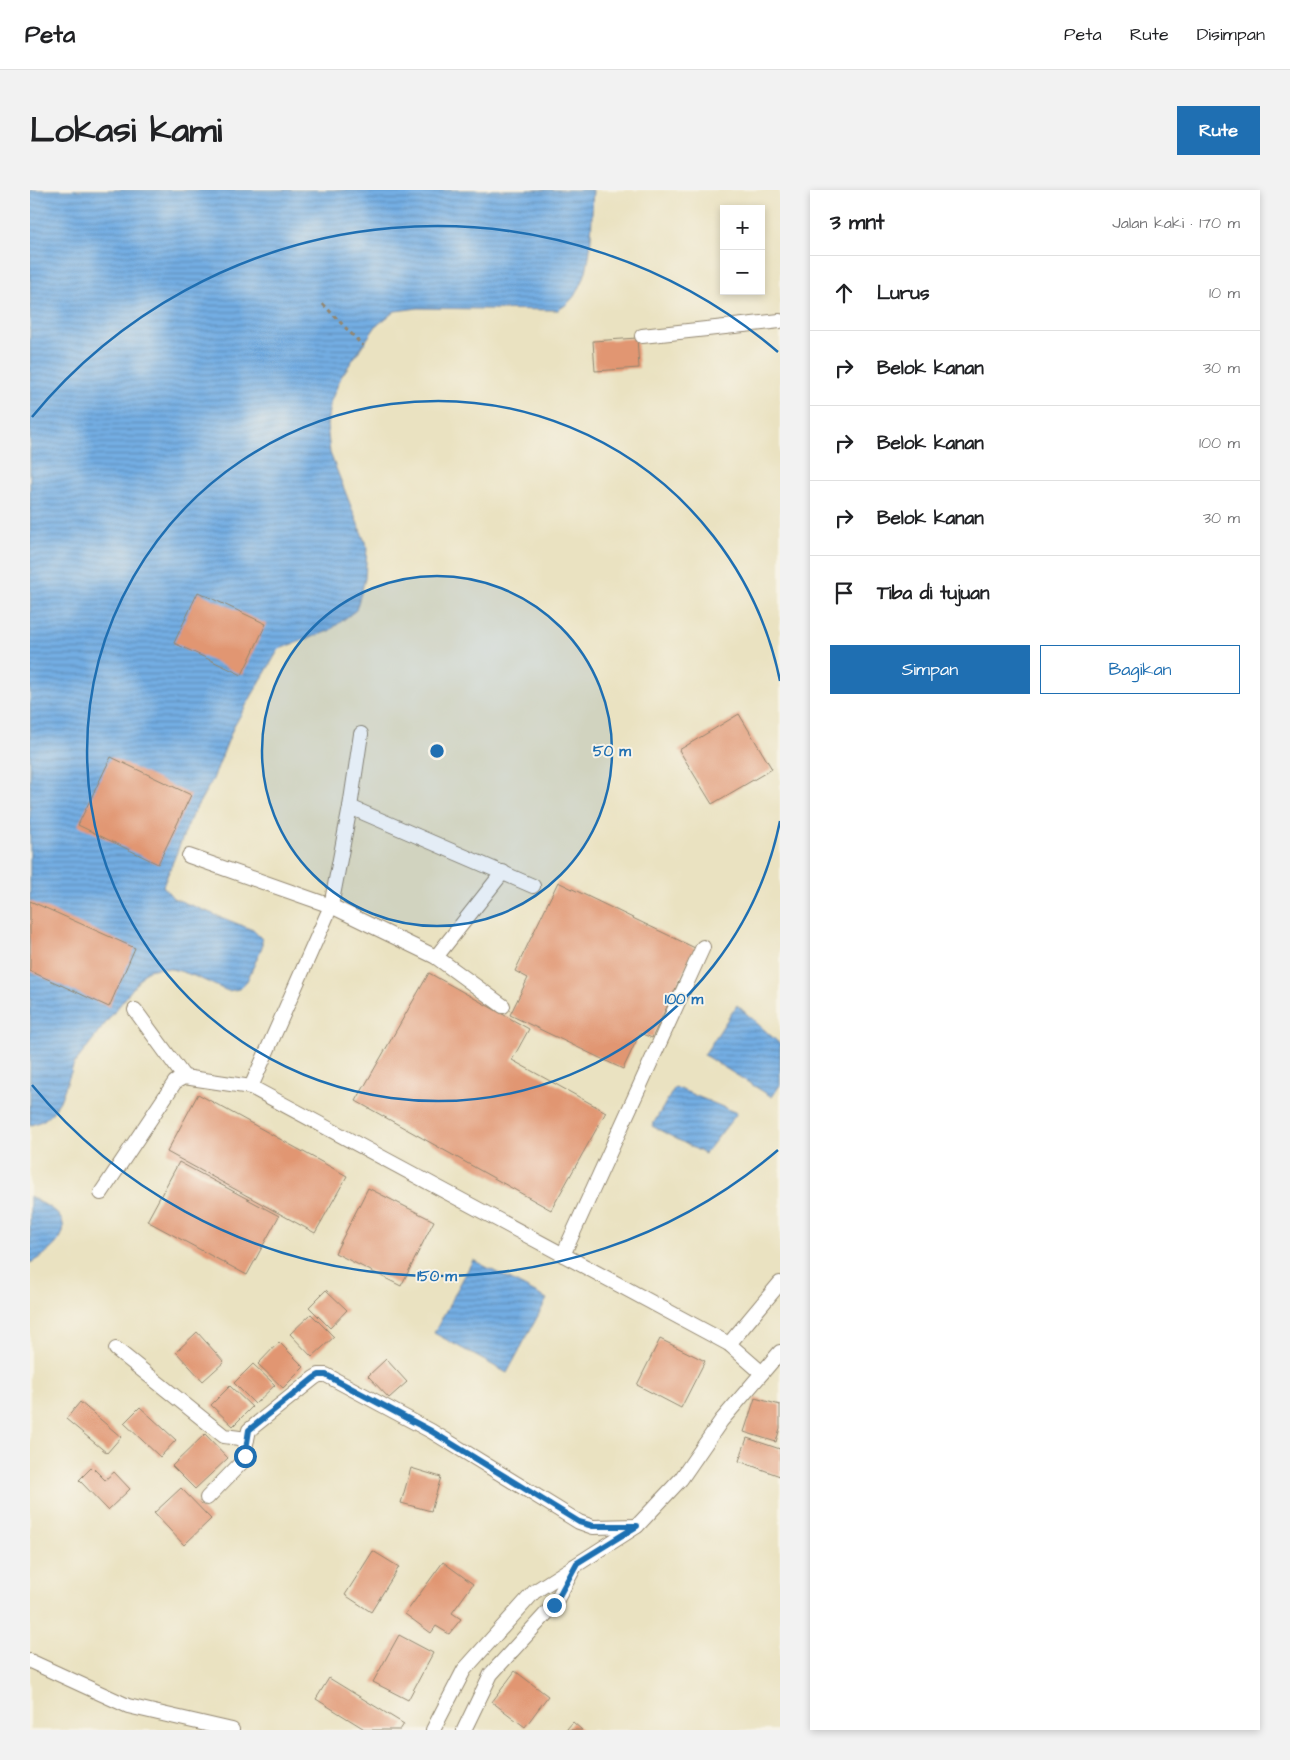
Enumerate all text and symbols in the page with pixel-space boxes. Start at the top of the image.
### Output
text: Peta [25,18,75,52]
text: Peta [1064,22,1102,47]
text: Rute [1130,22,1169,47]
text: Disimpan [1197,22,1265,47]
text: Lokasi kami [30,106,222,155]
button: Rute [1177,106,1260,155]
map controls [720,205,765,295]
button: + [720,205,765,250]
text: 3 mnt [830,208,884,237]
text: Jalan kaki · 170 m [1112,212,1240,234]
button: − [720,250,765,295]
icon: ahead [830,279,858,307]
text: Lurus [877,280,929,307]
text: 10 m [1209,282,1240,304]
icon: right [830,354,858,382]
text: Belok kanan [877,355,984,382]
text: 30 m [1203,357,1240,379]
icon: right [830,429,858,457]
text: Belok kanan [877,430,984,457]
text: 100 m [1199,432,1240,454]
icon: right [830,504,858,532]
text: Belok kanan [877,505,984,532]
text: 30 m [1203,507,1240,529]
icon: arrive [830,579,858,607]
text: Tiba di tujuan [877,580,989,607]
button: Simpan [830,645,1030,694]
button: Bagikan [1040,645,1240,694]
text: 50 m [593,741,631,762]
centre of rings [428,742,446,760]
text: 100 m [665,989,704,1010]
text: 150 m [417,1266,457,1287]
route start [234,1445,257,1468]
route end [543,1594,566,1617]

